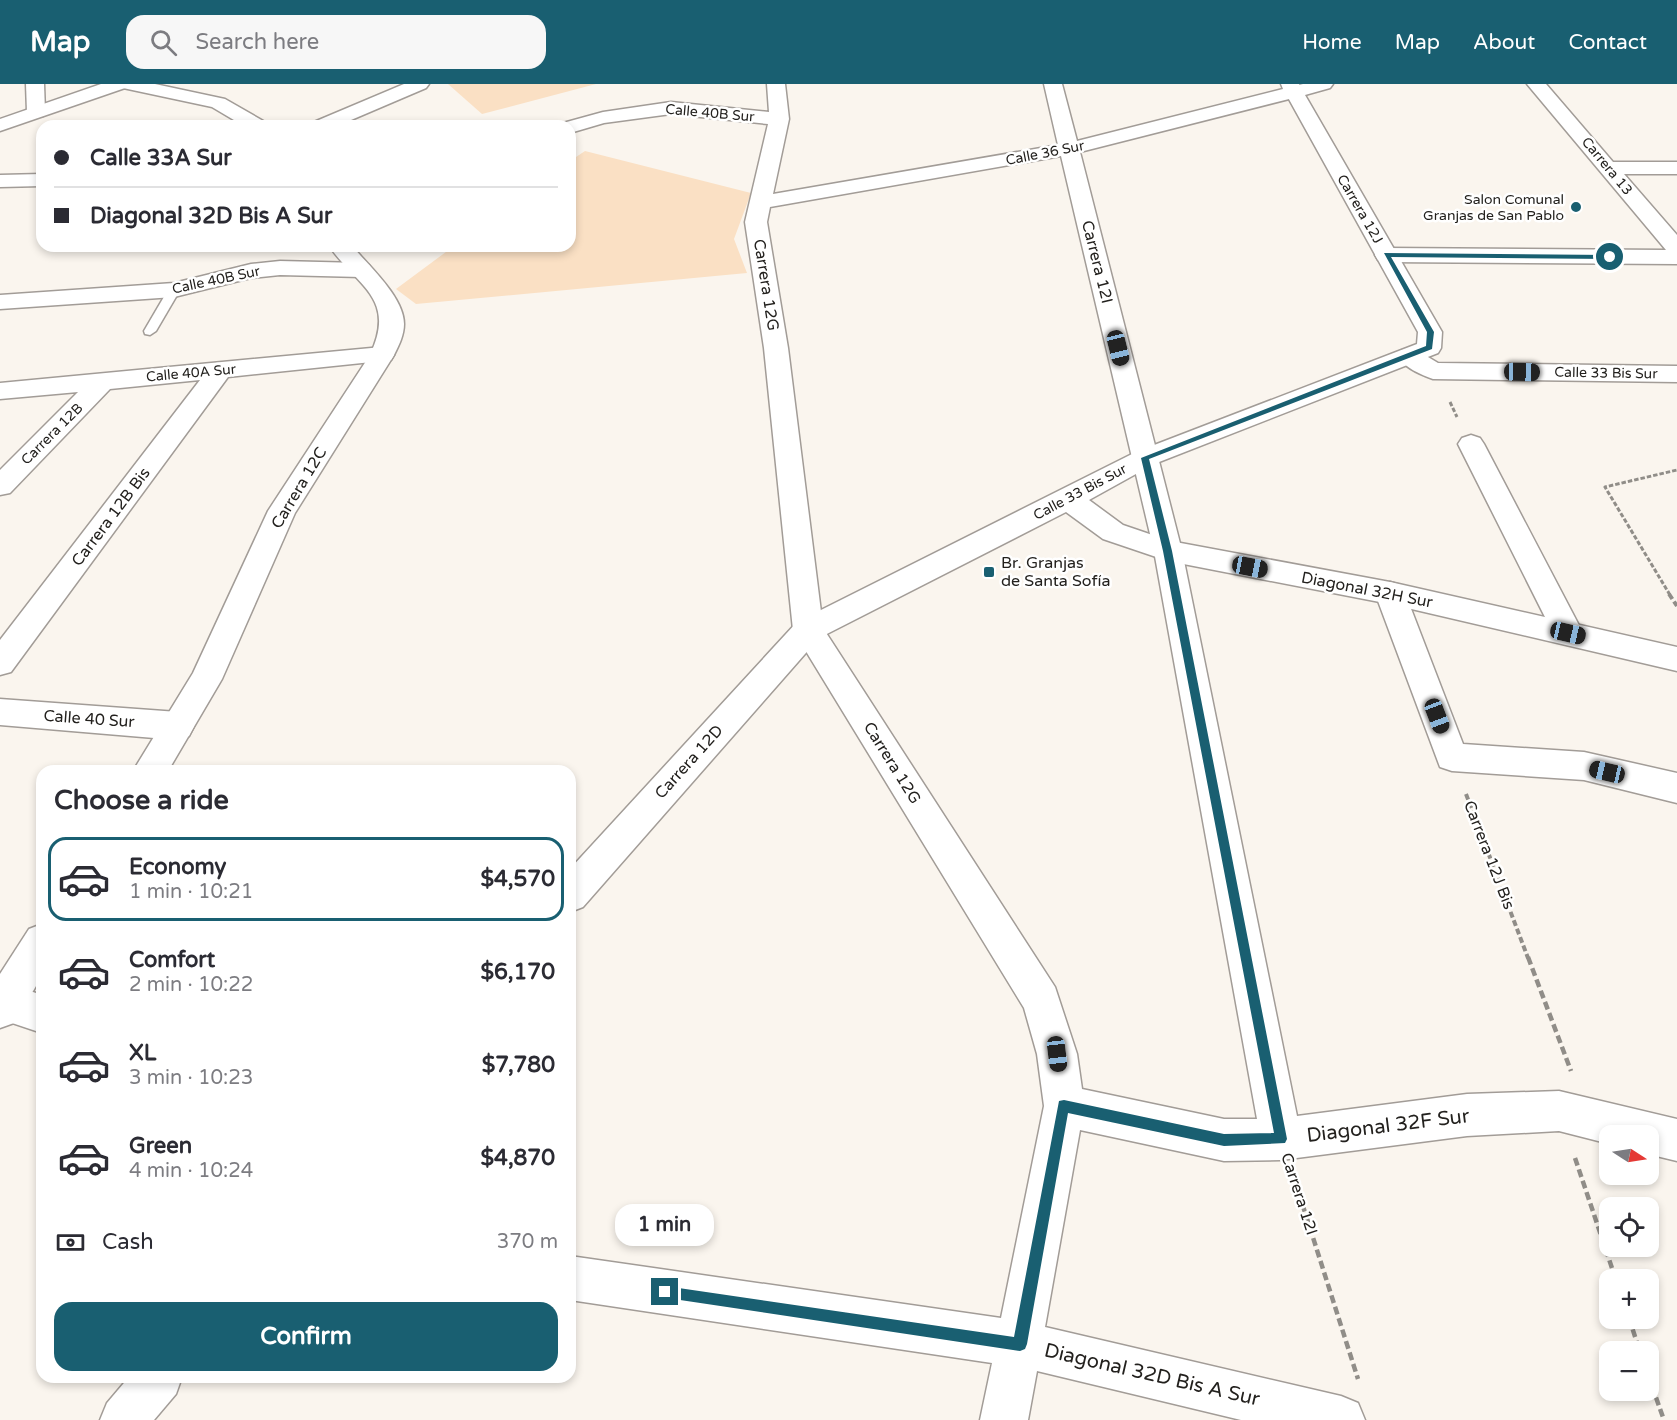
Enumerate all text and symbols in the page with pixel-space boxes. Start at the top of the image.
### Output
search box [126,15,546,69]
text: Map [30,25,90,59]
icon: search [147,26,180,59]
text: Search here [195,29,319,55]
text: Home [1302,30,1362,55]
text: Map [1395,30,1440,55]
text: About [1473,30,1535,55]
text: Contact [1568,30,1647,55]
street label: Calle 40B Sur [665,101,756,125]
street label: Carrera 13 [1578,134,1636,198]
street label: Calle 36 Sur [1004,137,1086,169]
text: Calle 33A Sur [90,145,232,171]
street label: Carrera 12J [1333,171,1387,247]
place label: Salon Comunal Granjas de San Pablo [1423,191,1564,224]
marker: Salon Comunal Granjas de San Pablo [1569,200,1583,214]
text: Diagonal 32D Bis A Sur [90,203,332,229]
street label: Carrera 12I [1077,218,1117,306]
street label: Carrera 12G [749,238,783,332]
route start [1596,243,1623,270]
street label: Calle 40B Sur [170,262,262,298]
car [1105,328,1131,368]
street label: Calle 40A Sur [145,361,237,385]
car [1504,363,1540,381]
street label: Calle 33 Bis Sur [1554,364,1658,382]
street label: Carrera 12B [18,400,86,468]
street label: Carrera 12C [267,444,331,532]
street label: Calle 33 Bis Sur [1030,460,1130,524]
street label: Carrera 12B Bis [67,464,155,570]
place label: Br. Granjas de Santa Sofía [1001,553,1111,591]
car [1231,555,1269,579]
marker: Br. Granjas de Santa Sofía [982,565,996,579]
street label: Diagonal 32H Sur [1300,567,1435,613]
car [1548,620,1588,646]
car [1422,696,1452,736]
street label: Calle 40 Sur [43,706,136,732]
street label: Carrera 12G [859,718,925,808]
street label: Carrera 12D [651,721,727,803]
car [1587,759,1627,785]
text: Choose a ride [54,784,229,817]
street label: Carrera 12J Bis [1459,798,1519,912]
icon: car [57,852,111,906]
text: Economy [129,854,226,880]
text: $4,570 [480,866,555,892]
text: 1 min · 10:21 [129,880,253,904]
icon: car [57,945,111,999]
text: Comfort [129,947,215,973]
text: $6,170 [480,959,555,985]
text: 2 min · 10:22 [129,973,253,997]
car [1046,1035,1068,1073]
icon: car [57,1038,111,1092]
text: XL [129,1040,156,1066]
text: $7,780 [482,1052,555,1078]
text: 3 min · 10:23 [129,1066,253,1090]
street label: Diagonal 32F Sur [1305,1104,1471,1148]
north arrow [1599,1125,1659,1185]
map controls [1599,1125,1659,1401]
icon: car [57,1131,111,1185]
text: Green [129,1133,192,1159]
text: $4,870 [481,1145,555,1171]
street label: Carrera 12I [1276,1150,1322,1238]
text: 4 min · 10:24 [129,1159,253,1183]
button: locate [1599,1197,1659,1257]
callout: 1 min [616,1205,714,1247]
text: 1 min [638,1213,691,1237]
icon: cash [54,1226,87,1259]
text: Cash [102,1229,154,1255]
text: 370 m [497,1230,558,1254]
button: + [1599,1269,1659,1329]
route end [651,1278,678,1305]
button: Confirm [54,1302,558,1371]
street label: Diagonal 32D Bis A Sur [1042,1339,1262,1412]
button: − [1599,1341,1659,1401]

